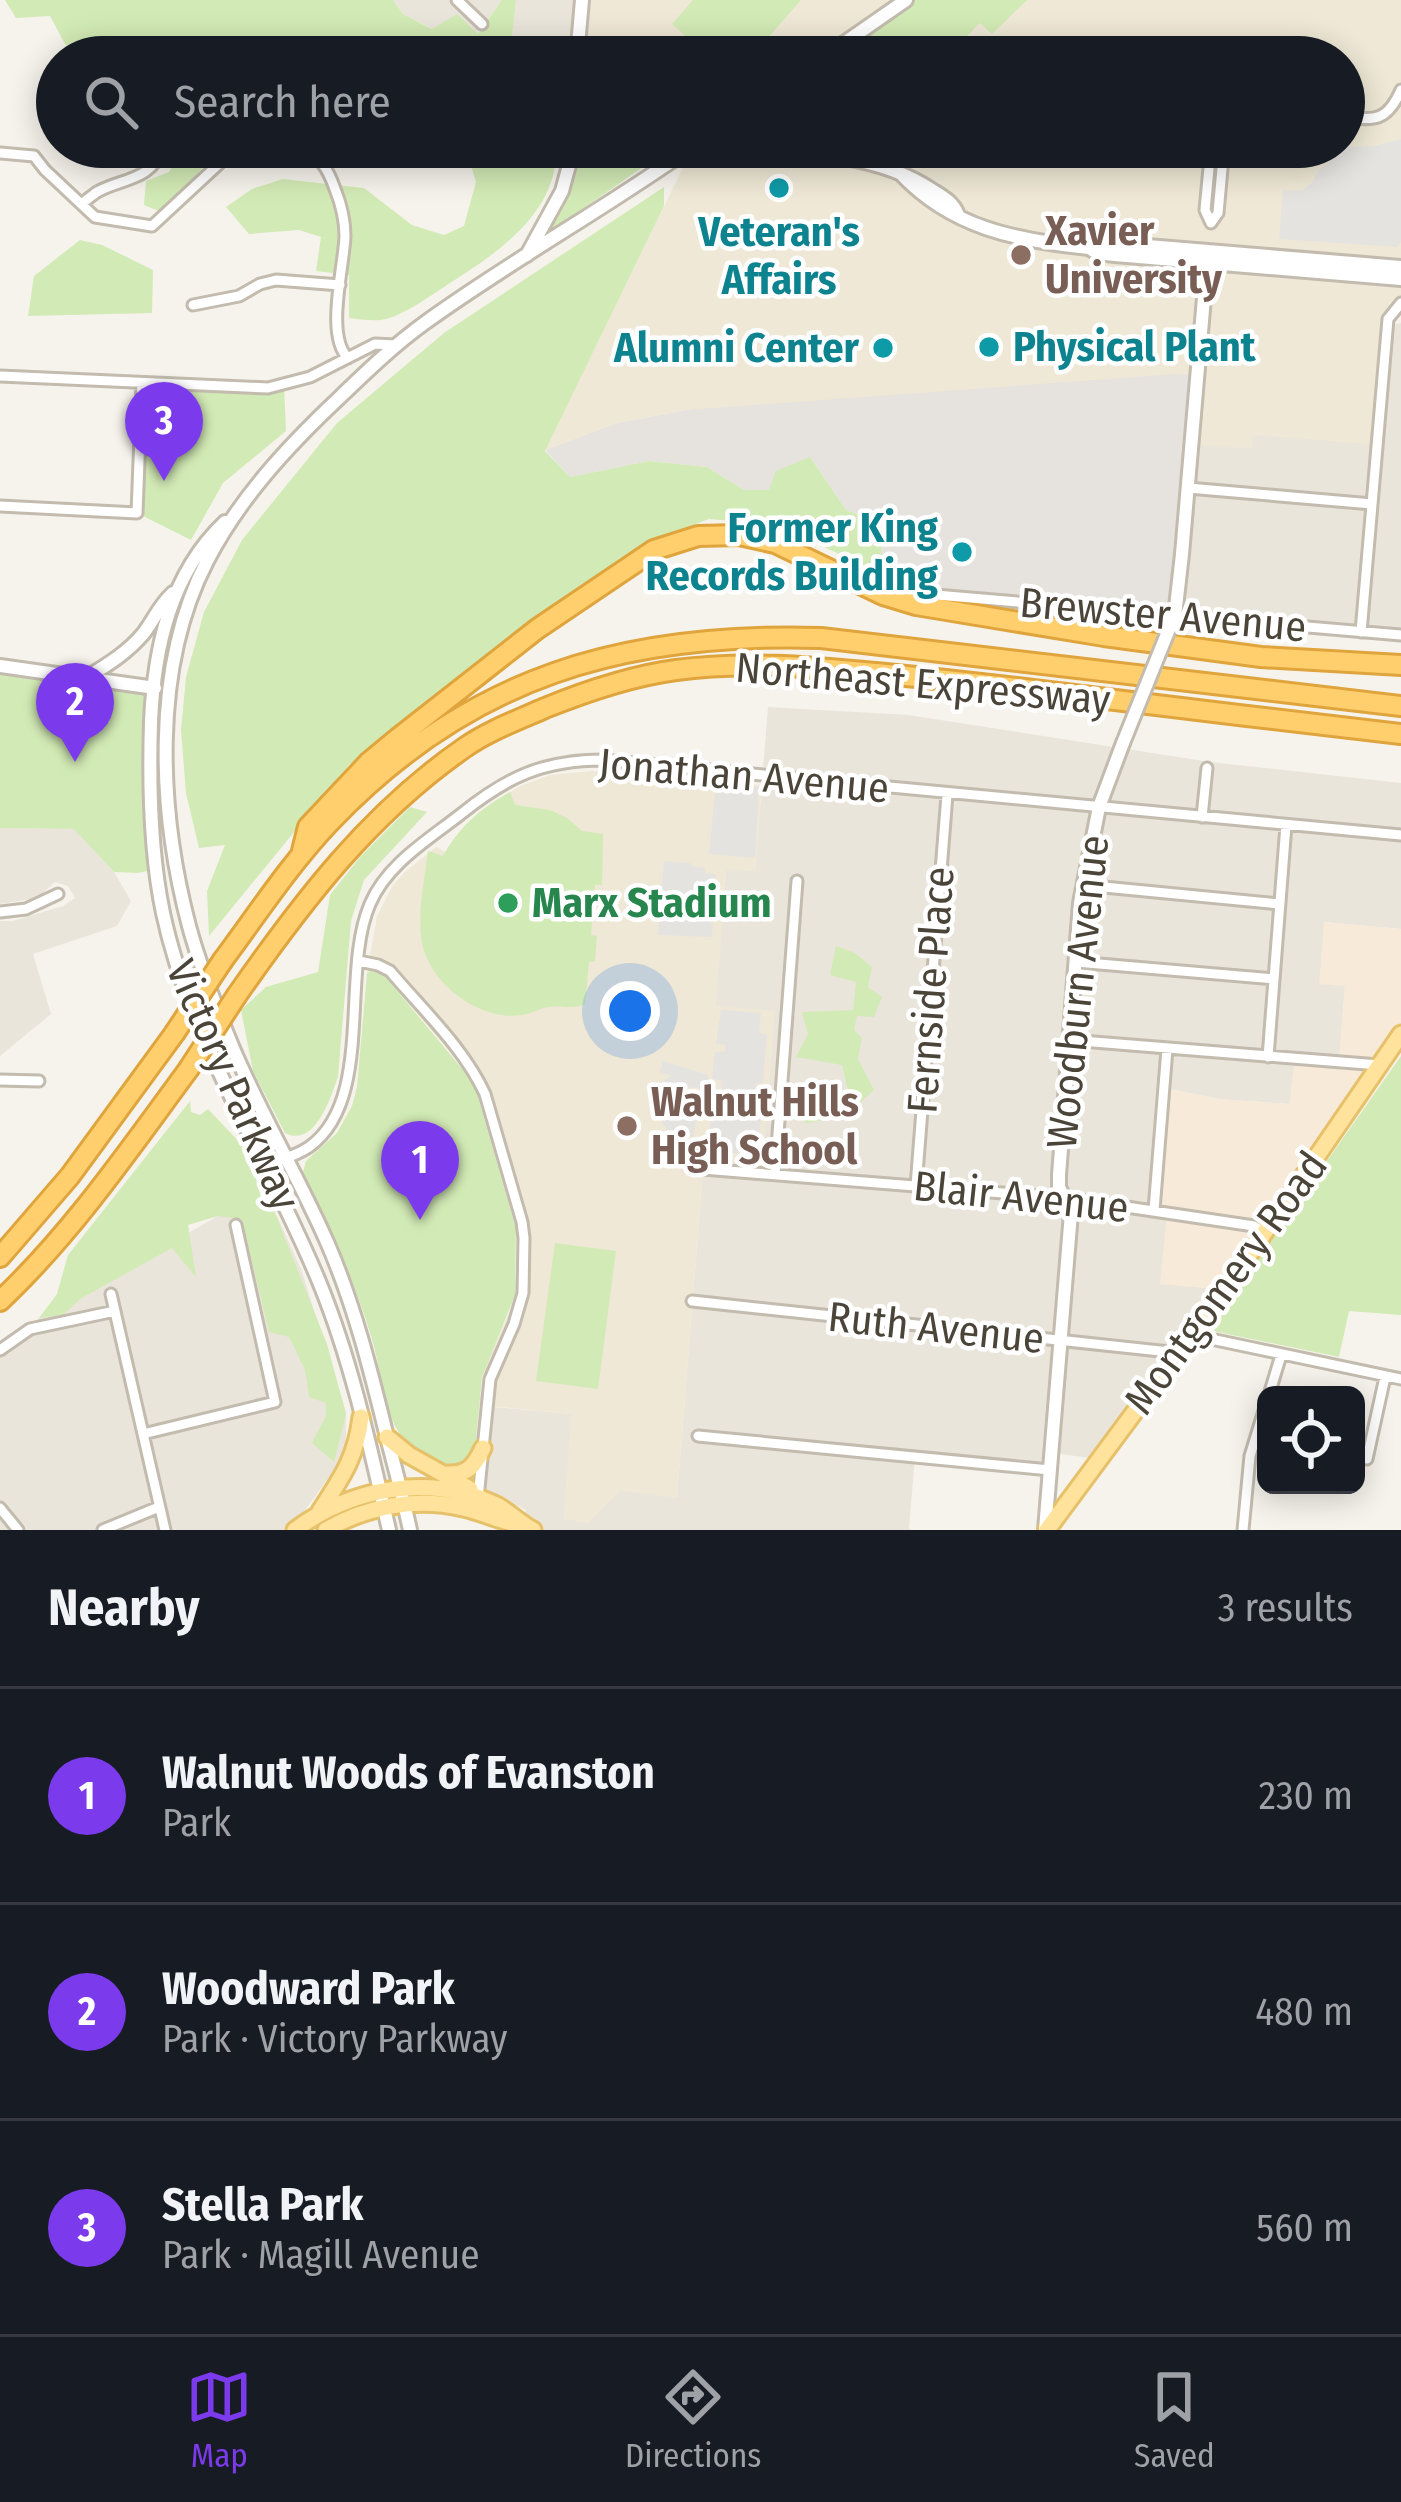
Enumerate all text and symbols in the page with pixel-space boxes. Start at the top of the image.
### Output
search box [36,36,1365,168]
icon: search [78,69,144,135]
text: Search here [174,75,391,129]
marker: Veteran's Affairs [766,175,792,201]
place label: Xavier University [1044,206,1223,304]
place label: Veteran's Affairs [697,207,860,305]
marker: Xavier University [1008,242,1034,268]
place label: Physical Plant [1013,322,1257,372]
place label: Alumni Center [613,323,860,373]
marker: Physical Plant [976,334,1002,360]
marker: Alumni Center [870,335,896,361]
pin: 3 [125,382,203,481]
place label: Former King Records Building [646,503,938,601]
marker: Former King Records Building [949,539,975,565]
street label: Brewster Avenue [1018,578,1308,652]
street label: Northeast Expressway [734,643,1113,725]
pin: 2 [36,663,114,762]
street label: Jonathan Avenue [597,738,891,814]
street label: Woodburn Avenue [1037,833,1119,1151]
street label: Fernside Place [897,865,965,1115]
place label: Marx Stadium [532,878,772,928]
marker: Marx Stadium [495,890,521,916]
street label: Victory Parkway [156,952,311,1218]
your location [600,981,660,1041]
place label: Walnut Hills High School [651,1077,859,1175]
marker: Walnut Hills High School [614,1113,640,1139]
pin: 1 [381,1121,459,1220]
street label: Montgomery Road [1114,1142,1338,1424]
street label: Blair Avenue [911,1161,1131,1233]
street label: Ruth Avenue [826,1292,1046,1364]
map controls [1257,1386,1365,1494]
button: locate [1257,1386,1365,1494]
text: Nearby [48,1577,200,1639]
text: 3 results [1218,1585,1353,1631]
text: Walnut Woods of Evanston [162,1746,655,1800]
text: 1 [79,1773,95,1819]
text: 230 m [1259,1773,1353,1819]
text: Park [162,1800,231,1846]
text: Woodward Park [162,1962,455,2016]
text: 2 [78,1989,96,2035]
text: 480 m [1255,1989,1353,2035]
text: Park · Victory Parkway [162,2016,507,2062]
text: Stella Park [162,2178,363,2232]
text: 3 [78,2205,96,2251]
text: 560 m [1256,2205,1353,2251]
text: Park · Magill Avenue [162,2232,479,2278]
tab: Map [186,2364,252,2476]
tab: Directions [625,2364,761,2476]
tab: Saved [1134,2364,1215,2476]

